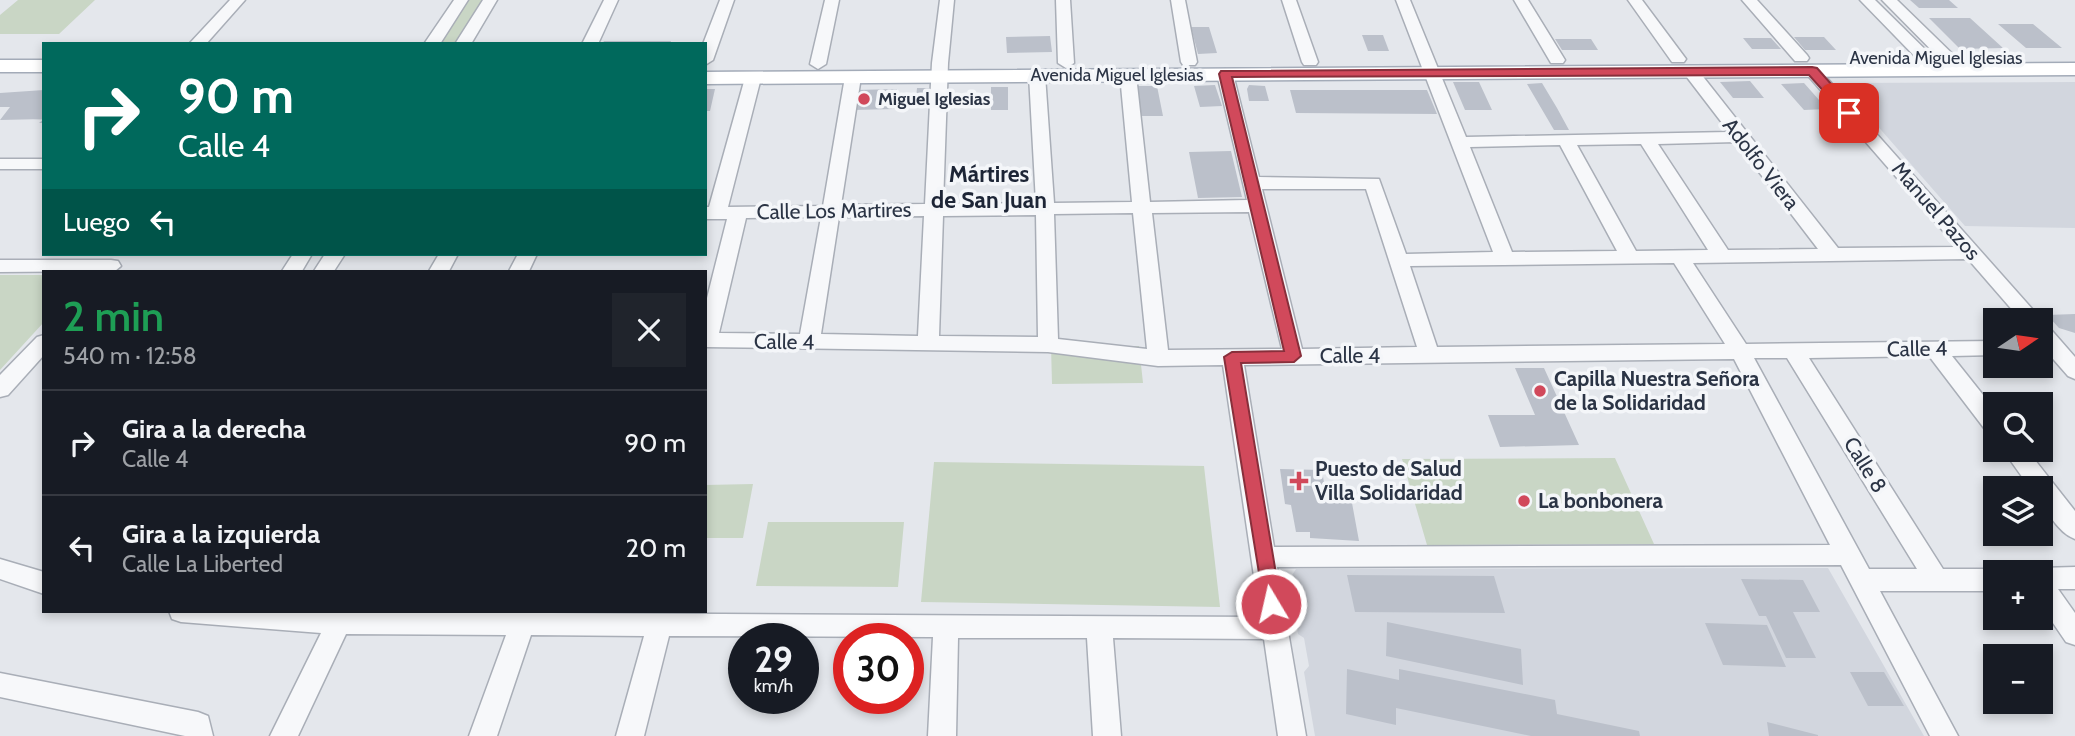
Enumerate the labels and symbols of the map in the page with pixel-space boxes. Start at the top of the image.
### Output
street label: Avenida Miguel Iglesias [1849,47,2023,69]
street label: Avenida Miguel Iglesias [1030,64,1204,86]
pin [1819,83,1879,143]
place label: Miguel Iglesias [878,88,991,110]
marker: Miguel Iglesias [856,91,872,107]
street label: Adolfo Viera [1718,113,1805,214]
street label: Manuel Pazos [1887,156,1986,265]
district label: Mártires de San Juan [931,160,1047,214]
street label: Calle Los Martires [757,197,912,224]
north arrow [1983,308,2053,378]
street label: Calle 4 [754,328,814,355]
street label: Calle 4 [1887,335,1947,362]
street label: Calle 4 [1320,343,1380,368]
place label: Capilla Nuestra Señora de la Solidaridad [1554,366,1760,415]
marker: Capilla Nuestra Señora de la Solidaridad [1532,383,1548,399]
street label: Calle 8 [1839,432,1892,497]
place label: Puesto de Salud Villa Solidaridad [1315,456,1463,505]
marker: Puesto de Salud Villa Solidaridad [1289,471,1309,491]
place label: La bonbonera [1538,488,1663,513]
marker: La bonbonera [1516,493,1532,509]
position arrow [1234,567,1308,641]
speed limit sign: 30 [833,623,924,714]

